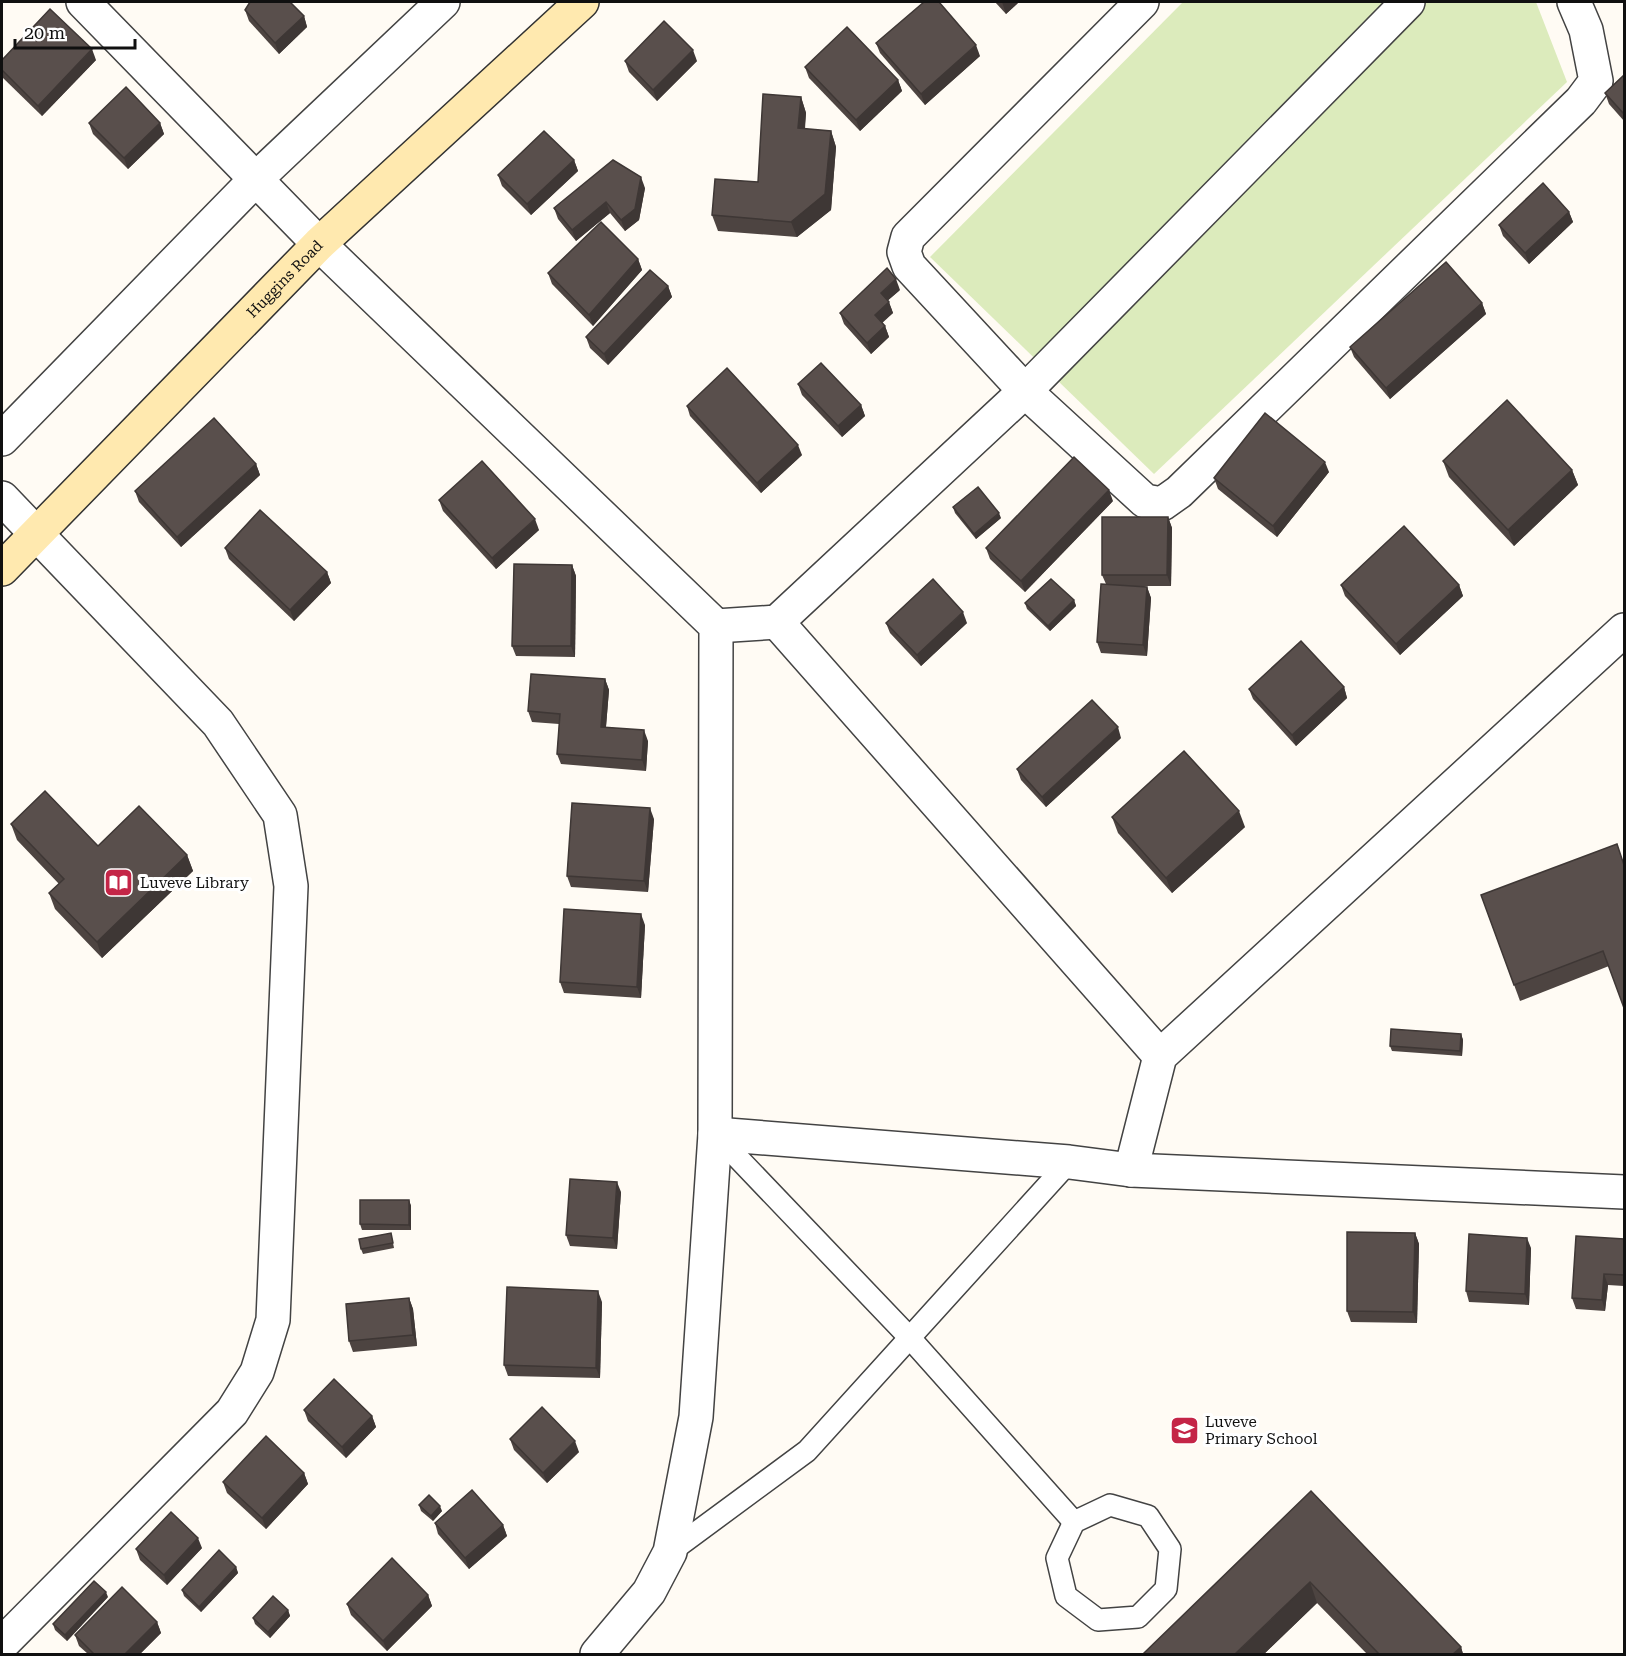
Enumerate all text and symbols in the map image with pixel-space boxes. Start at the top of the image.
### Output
scale bar [15,12,135,50]
text: 20 m [24,22,65,43]
street label: Huggins Road [243,236,327,322]
library icon: Luveve Library [103,867,135,899]
place label: Luveve Library [140,874,249,892]
place label: Luveve Primary School [1205,1413,1318,1448]
school or university icon: Luveve Primary School [1168,1415,1200,1447]

